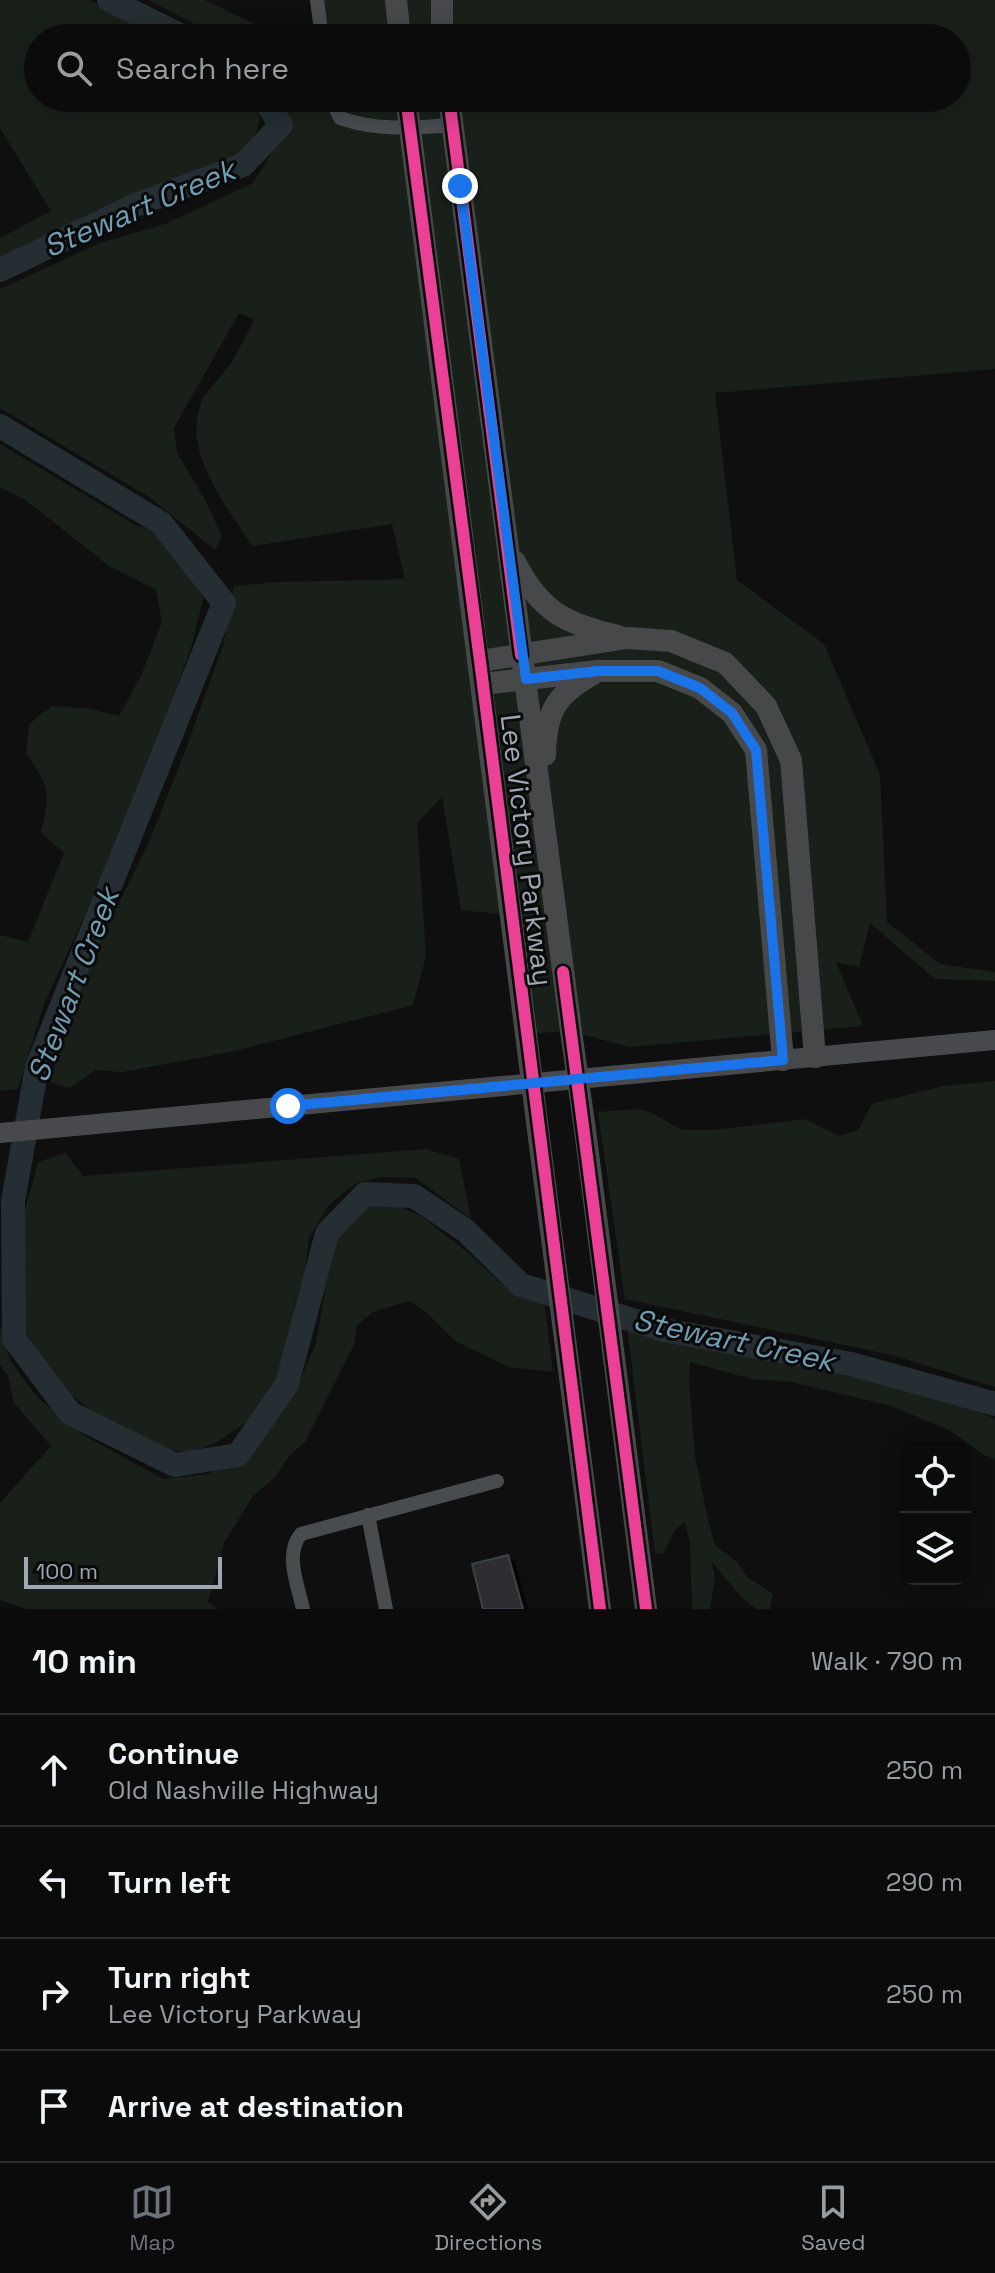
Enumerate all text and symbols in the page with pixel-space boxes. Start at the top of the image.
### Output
search box [24,24,971,112]
icon: search [52,46,96,90]
text: Search here [116,49,289,88]
water label: Stewart Creek [37,149,243,266]
route end [442,168,478,204]
street label: Lee Victory Parkway [492,712,562,988]
water label: Stewart Creek [18,880,129,1088]
route start [270,1088,306,1124]
water label: Stewart Creek [630,1300,841,1381]
map controls [899,1441,971,1585]
button: locate [899,1441,971,1513]
button: layers [899,1513,971,1585]
scale bar [24,1553,222,1589]
text: 100 m [36,1557,98,1585]
text: 10 min [32,1640,137,1683]
text: Walk · 790 m [811,1644,963,1678]
text: Continue [108,1734,239,1773]
icon: ahead [32,1748,76,1792]
text: 250 m [886,1753,963,1787]
text: Old Nashville Highway [108,1773,379,1807]
icon: left [32,1860,76,1904]
text: Turn left [108,1863,231,1902]
text: 290 m [886,1865,963,1899]
text: Turn right [108,1958,251,1997]
icon: right [32,1972,76,2016]
text: 250 m [886,1977,963,2011]
text: Lee Victory Parkway [108,1997,362,2031]
icon: arrive [32,2084,76,2128]
text: Arrive at destination [108,2087,404,2126]
tab: Map [130,2180,175,2256]
tab: Directions [434,2180,542,2256]
tab: Saved [801,2180,865,2256]

